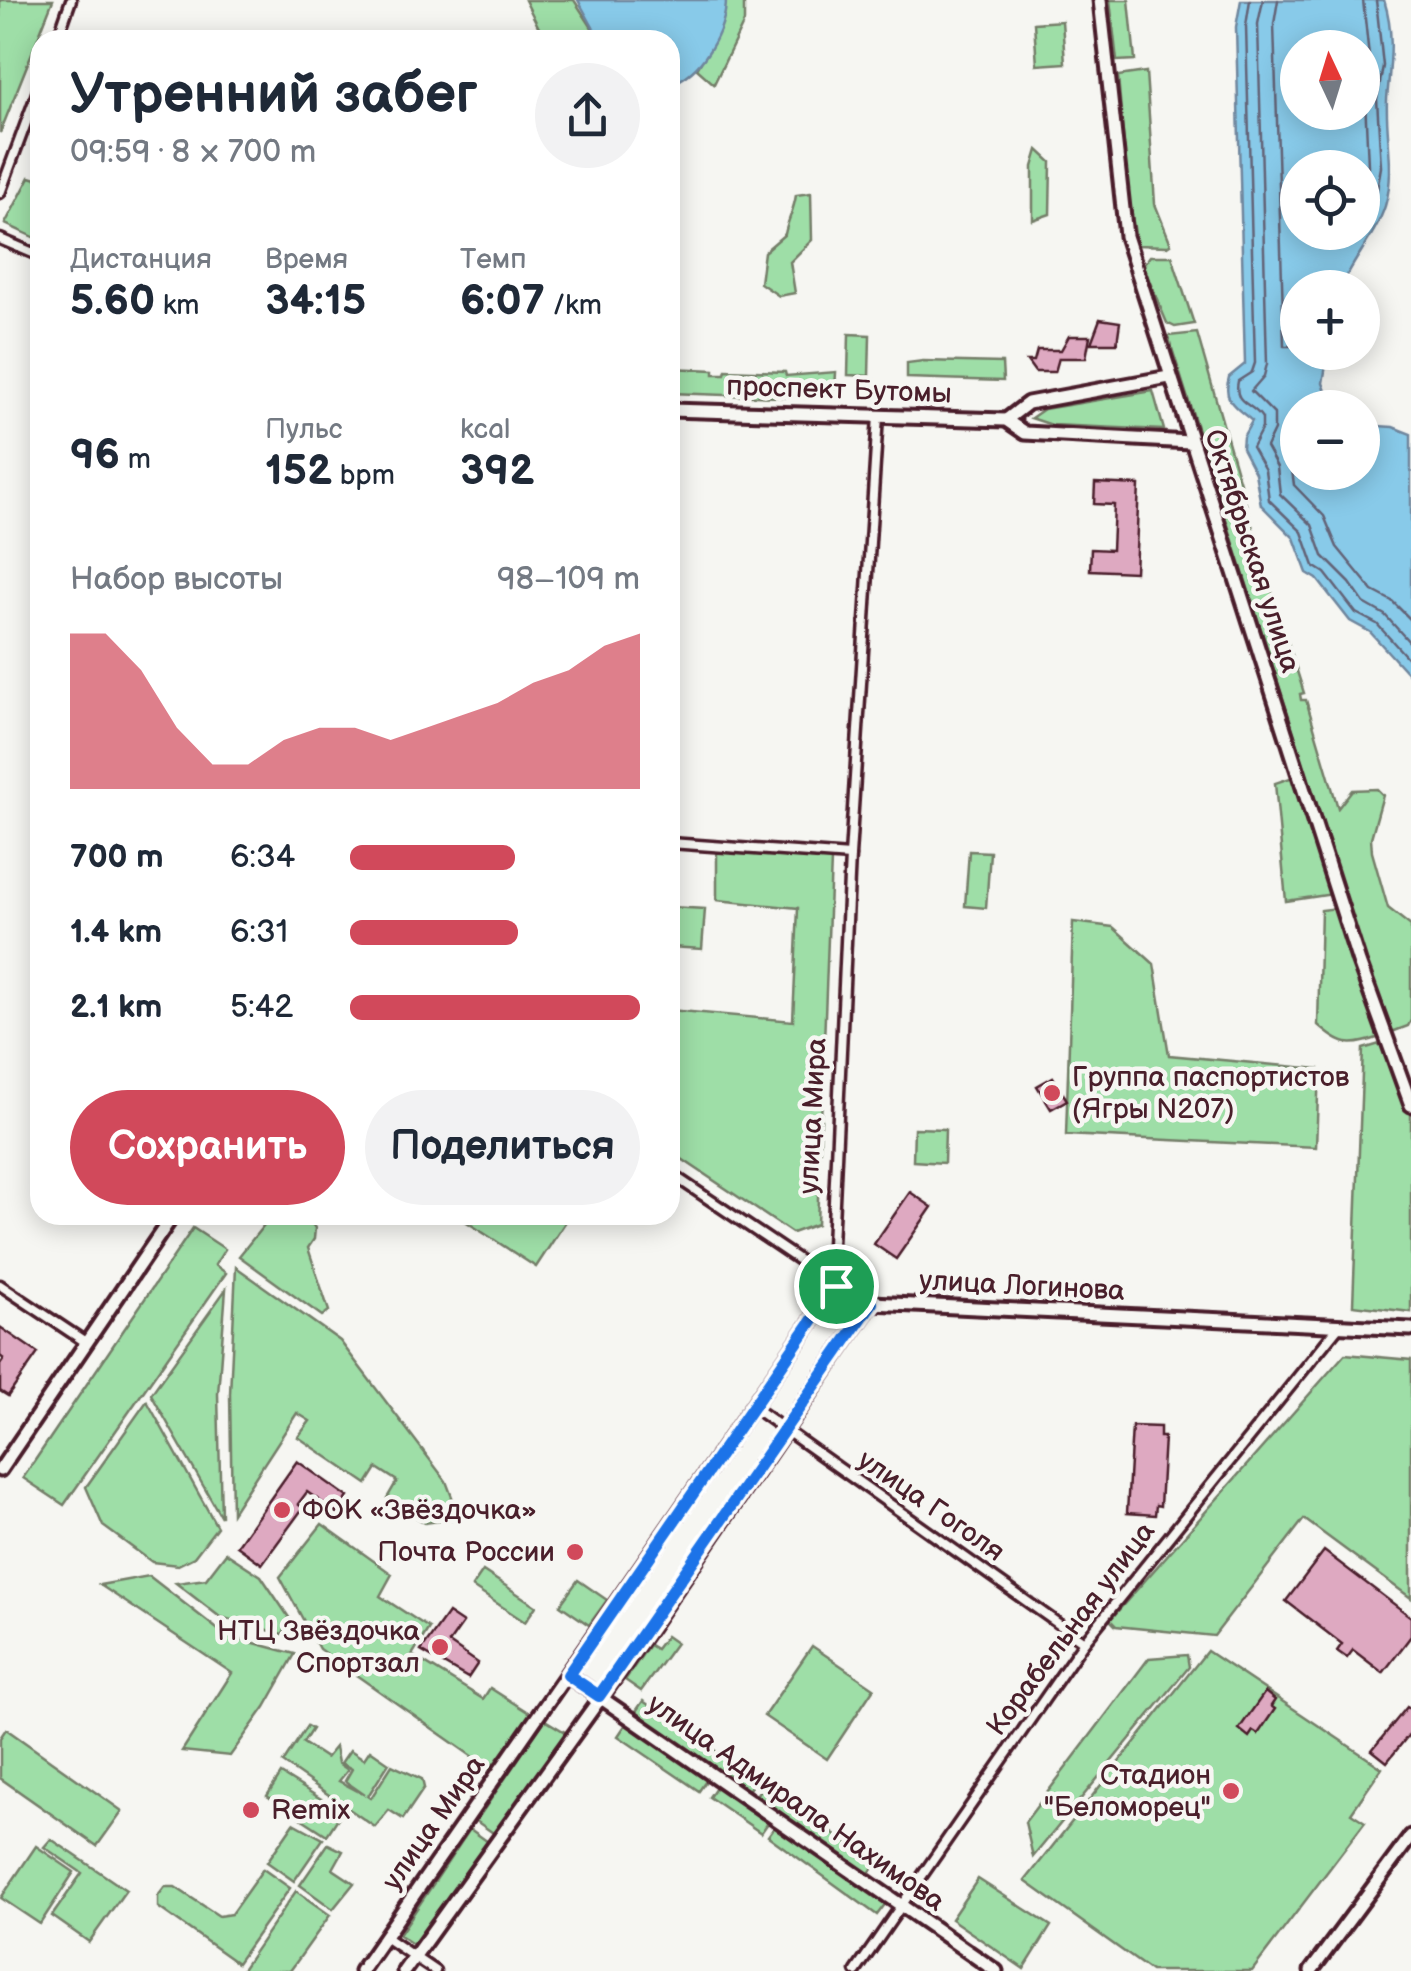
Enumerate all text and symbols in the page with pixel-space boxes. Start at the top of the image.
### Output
north arrow [1280,30,1380,130]
map controls [1280,30,1380,490]
text: Утренний забег [70,62,478,129]
button: share [535,63,640,168]
text: 09:59 · 8 × 700 m [70,133,316,172]
button: locate [1280,150,1380,250]
text: Дистанция [70,243,212,276]
text: Время [265,243,348,276]
text: Темп [460,243,527,276]
button: + [1280,270,1380,370]
text: 5.60 [70,276,155,327]
text: 34:15 [265,276,366,327]
text: 6:07 [460,276,545,327]
text: km [155,289,200,322]
text: /km [545,289,602,322]
street label: проспект Бутомы [726,370,952,410]
button: − [1280,390,1380,490]
text: Пульс [265,413,342,446]
text: kcal [460,413,510,446]
street label: Октябрьская улица [1197,425,1307,677]
text: 96 [70,430,120,481]
text: m [120,443,151,476]
text: 152 [265,446,332,497]
text: 392 [460,446,534,497]
text: bpm [332,459,395,492]
text: Набор высоты [70,560,283,599]
text: 98–109 m [497,560,640,599]
text: 700 m [70,838,163,877]
text: 6:34 [230,838,295,877]
text: 1.4 km [70,913,162,952]
text: 6:31 [230,913,288,952]
text: 2.1 km [70,988,162,1027]
text: 5:42 [230,988,293,1027]
street label: улица Мира [792,1037,834,1195]
place label: Группа паспортистов (Ягры N207) [1072,1061,1350,1126]
marker: Группа паспортистов (Ягры N207) [1041,1082,1063,1104]
button: Сохранить [70,1090,345,1205]
button: Поделиться [365,1090,640,1205]
pin [794,1244,879,1329]
icon: arrive [809,1259,864,1314]
street label: улица Логинова [918,1264,1126,1308]
street label: улица Гоголя [851,1443,1011,1569]
place label: ФОК «Звёздочка» [302,1494,537,1527]
marker: ФОК «Звёздочка» [271,1499,293,1521]
street label: Корабельная улица [980,1515,1162,1742]
place label: Почта России [377,1536,555,1569]
marker: Почта России [564,1541,586,1563]
place label: НТЦ Звёздочка Спортзал [217,1615,420,1680]
marker: НТЦ Звёздочка Спортзал [429,1636,451,1658]
street label: улица Адмирала Нахимова [641,1688,951,1919]
street label: улица Мира [376,1749,493,1897]
place label: Стадион "Беломорец" [1044,1759,1211,1824]
marker: Стадион "Беломорец" [1220,1780,1242,1802]
place label: Remix [271,1794,350,1827]
marker: Remix [240,1799,262,1821]

